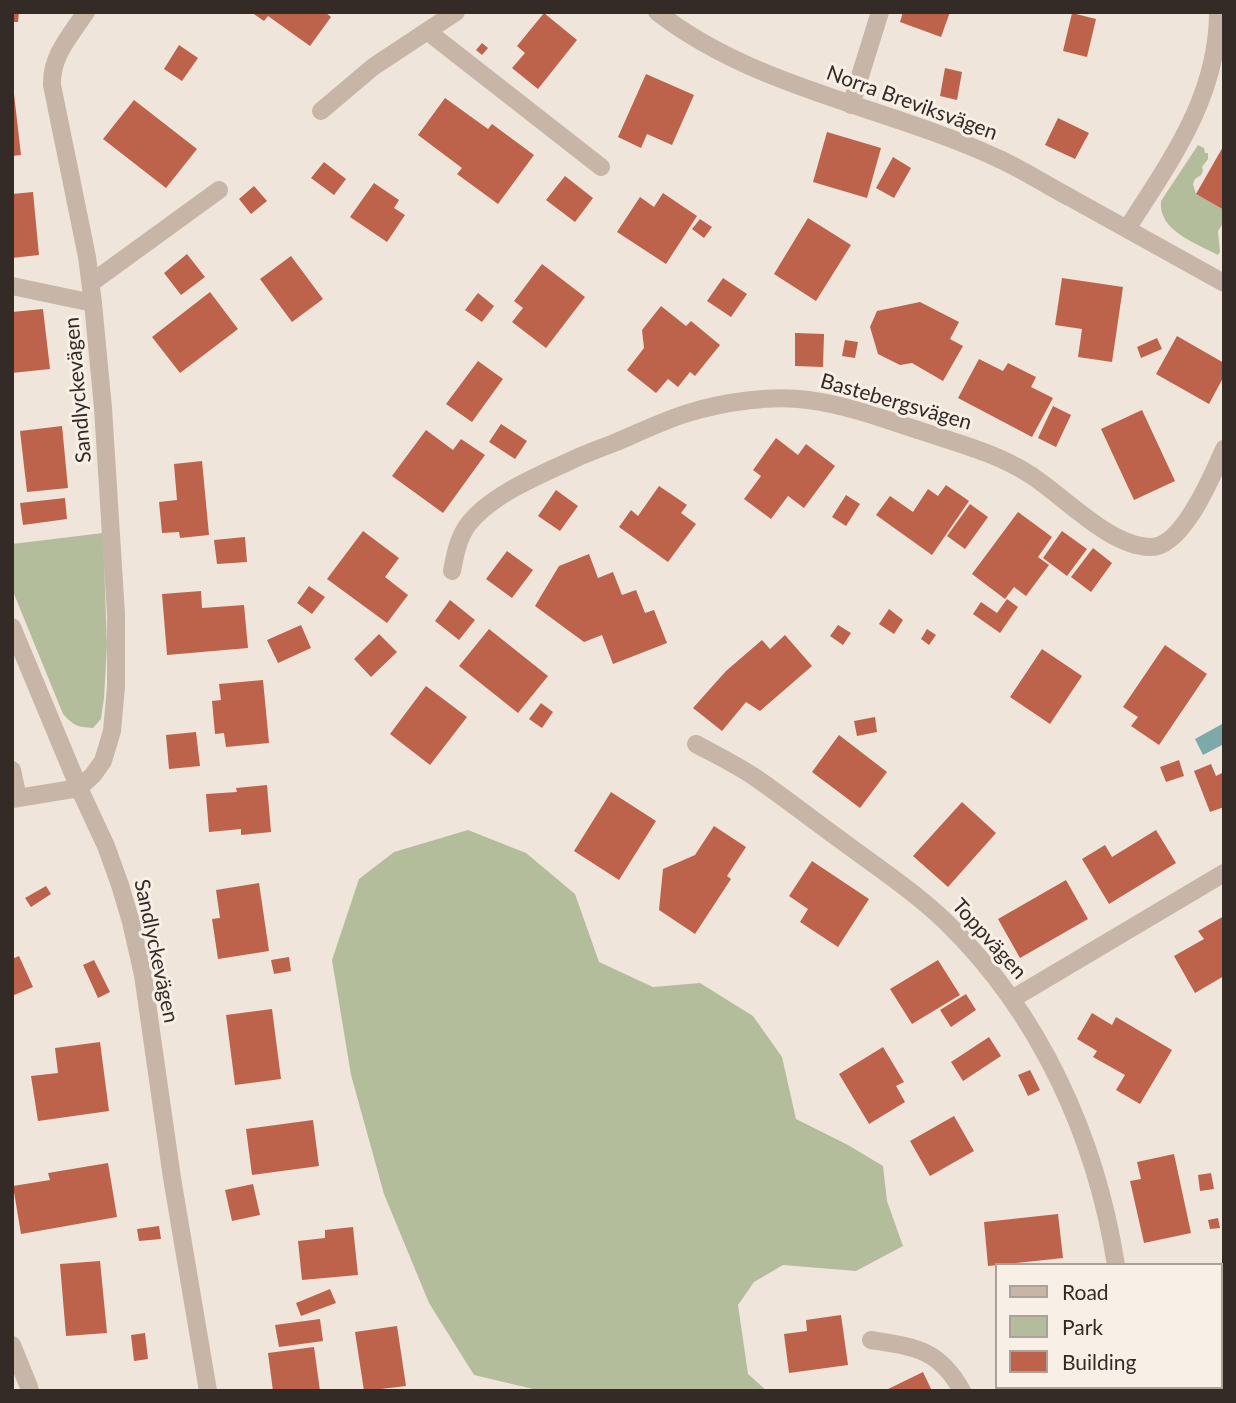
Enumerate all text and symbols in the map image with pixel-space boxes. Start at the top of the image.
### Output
street label: Norra Breviksvägen [823,60,1001,146]
street label: Sandlyckevägen [59,316,97,464]
street label: Bastebergsvägen [817,368,975,436]
street label: Sandlyckevägen [128,877,184,1025]
street label: Toppvägen [946,894,1032,984]
legend [995,1263,1222,1389]
text: Road [1062,1279,1109,1304]
text: Park [1062,1314,1103,1339]
text: Building [1062,1349,1137,1374]

